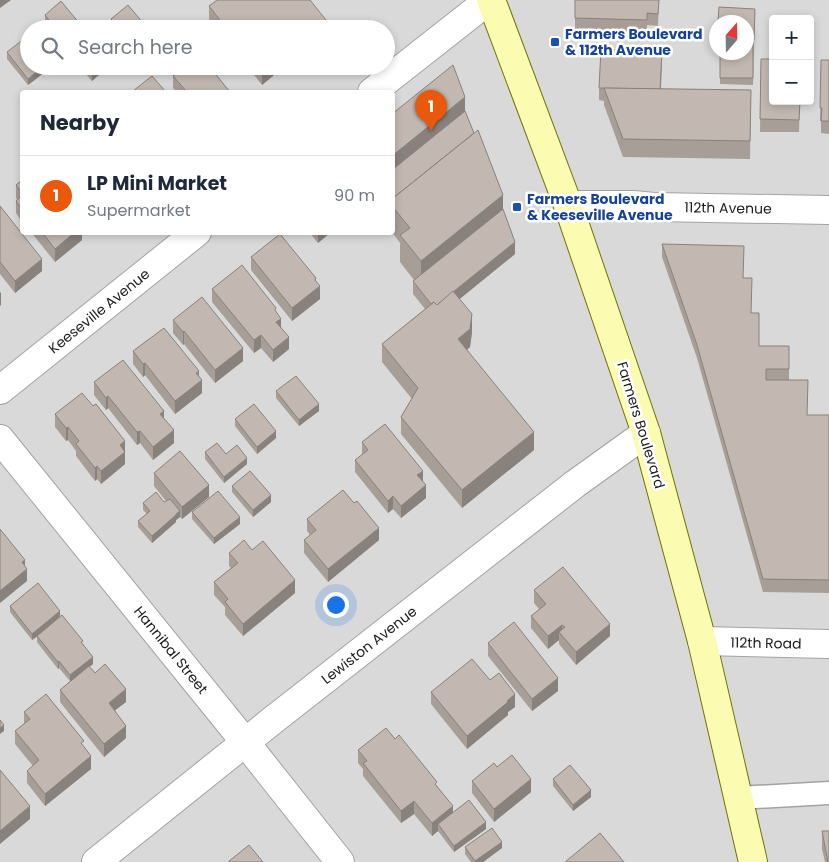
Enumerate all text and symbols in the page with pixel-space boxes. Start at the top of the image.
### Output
north arrow [709,15,754,60]
map controls [769,15,814,105]
button: + [769,15,814,60]
search box [20,20,395,75]
place label: Farmers Boulevard & 112th Avenue [565,24,702,60]
icon: search [38,34,66,62]
text: Search here [78,34,192,61]
marker: Farmers Boulevard & 112th Avenue [549,36,561,48]
button: − [769,60,814,105]
pin: 1 [415,90,447,131]
text: Nearby [40,108,120,137]
text: LP Mini Market [87,170,227,197]
text: 1 [53,184,59,207]
text: 90 m [334,184,375,207]
place label: Farmers Boulevard & Keeseville Avenue [527,189,673,225]
street label: 112th Avenue [684,197,772,219]
text: Supermarket [87,199,191,222]
marker: Farmers Boulevard & Keeseville Avenue [511,201,523,213]
street label: Keeseville Avenue [44,264,154,358]
street label: Farmers Boulevard [612,359,670,491]
your location [323,592,349,618]
street label: Lewiston Avenue [317,601,421,689]
street label: Hannibal Street [129,602,213,698]
street label: 112th Road [730,632,802,654]

